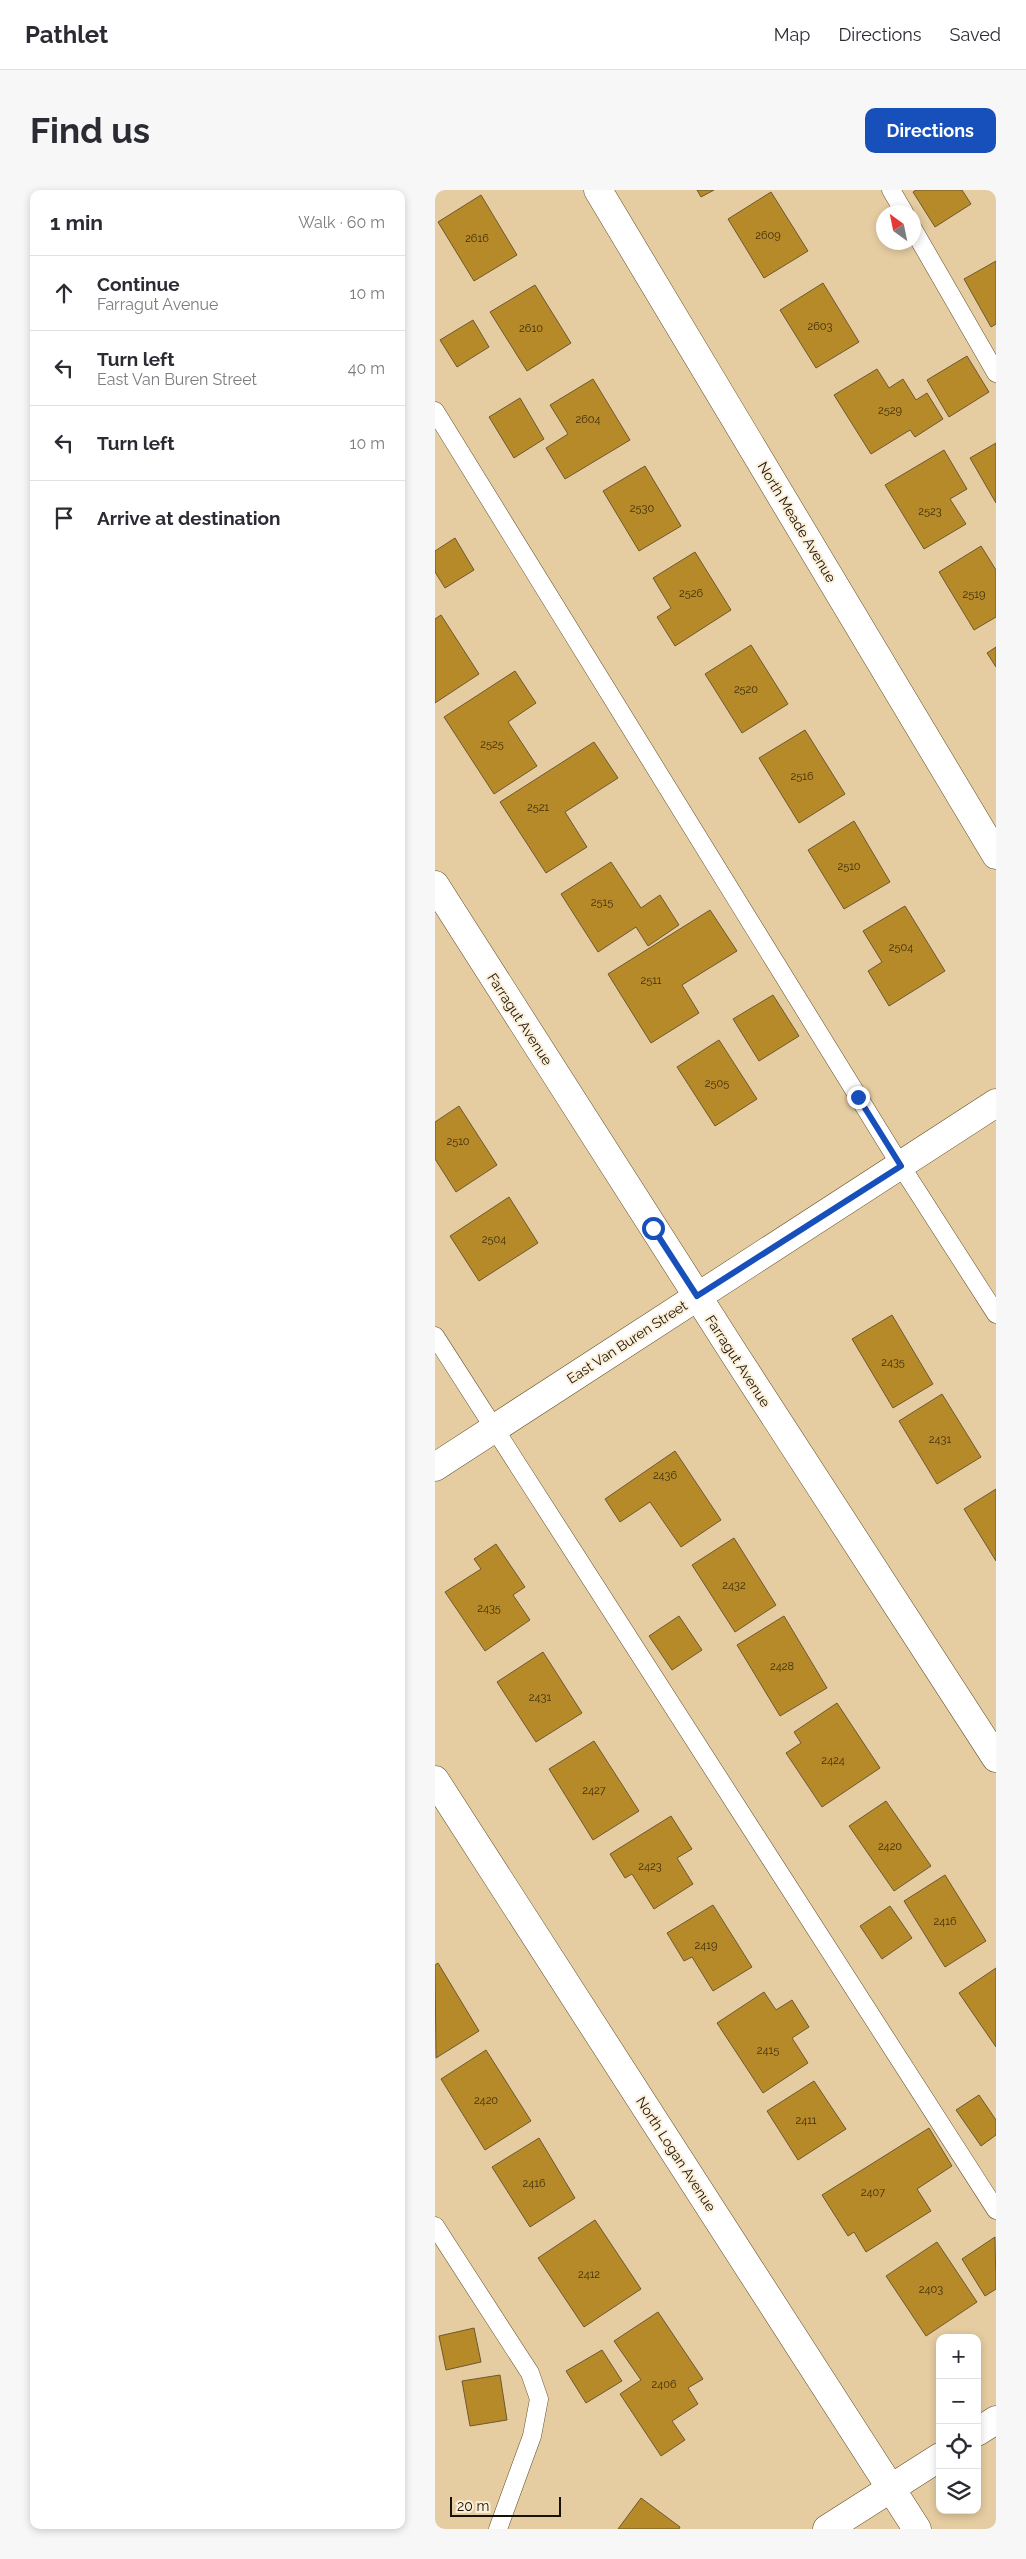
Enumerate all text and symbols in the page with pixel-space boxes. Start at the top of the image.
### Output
text: Pathlet [25,20,108,49]
text: Map [774,24,810,45]
text: Directions [838,24,922,45]
text: Saved [950,24,1001,45]
button: Directions [865,108,996,153]
text: Find us [30,110,150,151]
north arrow [876,205,921,250]
text: 1 min [50,210,103,235]
text: Walk · 60 m [298,213,385,232]
house number: 2609 [755,229,781,242]
house number: 2616 [465,232,489,245]
text: Continue [97,273,180,295]
icon: ahead [50,279,78,307]
text: 10 m [350,284,385,303]
text: Farragut Avenue [97,295,219,314]
house number: 2603 [808,320,833,333]
house number: 2610 [519,322,543,335]
text: Turn left [97,348,174,370]
icon: left [50,354,78,382]
text: 40 m [348,359,385,378]
text: East Van Buren Street [97,370,257,389]
house number: 2529 [878,404,902,417]
house number: 2604 [575,413,601,426]
icon: left [50,429,78,457]
text: Turn left [97,432,174,454]
text: 10 m [350,434,385,453]
street label: North Meade Avenue [755,459,839,585]
house number: 2530 [630,502,654,515]
icon: arrive [50,504,78,532]
house number: 2523 [918,505,942,518]
text: Arrive at destination [97,507,281,529]
house number: 2526 [679,587,703,600]
house number: 2519 [963,588,985,601]
house number: 2520 [734,683,758,696]
house number: 2525 [480,738,504,751]
house number: 2516 [790,770,814,783]
house number: 2521 [527,801,549,814]
house number: 2510 [837,860,861,873]
house number: 2515 [591,896,613,909]
house number: 2504 [889,941,913,954]
street label: Farragut Avenue [484,970,556,1068]
house number: 2511 [640,974,662,987]
house number: 2505 [705,1077,729,1090]
route end [847,1086,870,1109]
house number: 2510 [446,1135,470,1148]
route start [642,1217,665,1240]
house number: 2504 [482,1233,506,1246]
street label: East Van Buren Street [564,1297,690,1387]
street label: Farragut Avenue [702,1312,774,1410]
house number: 2435 [881,1356,905,1369]
house number: 2431 [929,1433,951,1446]
house number: 2436 [653,1469,677,1482]
house number: 2432 [722,1579,746,1592]
house number: 2435 [477,1602,501,1615]
house number: 2428 [770,1660,794,1673]
house number: 2431 [529,1691,551,1704]
house number: 2424 [821,1754,845,1767]
house number: 2427 [582,1784,606,1797]
house number: 2420 [878,1840,902,1853]
house number: 2423 [638,1860,662,1873]
house number: 2416 [933,1915,957,1928]
house number: 2419 [695,1939,717,1952]
house number: 2415 [757,2044,779,2057]
house number: 2420 [474,2094,498,2107]
street label: North Logan Avenue [633,2094,719,2214]
house number: 2411 [795,2114,817,2127]
house number: 2416 [522,2177,546,2190]
house number: 2407 [861,2186,885,2199]
house number: 2412 [578,2268,600,2281]
house number: 2403 [919,2283,943,2296]
map controls [936,2334,981,2514]
button: + [936,2334,981,2379]
house number: 2406 [651,2378,677,2391]
button: − [936,2379,981,2424]
button: locate [936,2424,981,2469]
button: layers [936,2469,981,2514]
scale bar [450,2494,561,2517]
text: 20 m [457,2498,489,2514]

